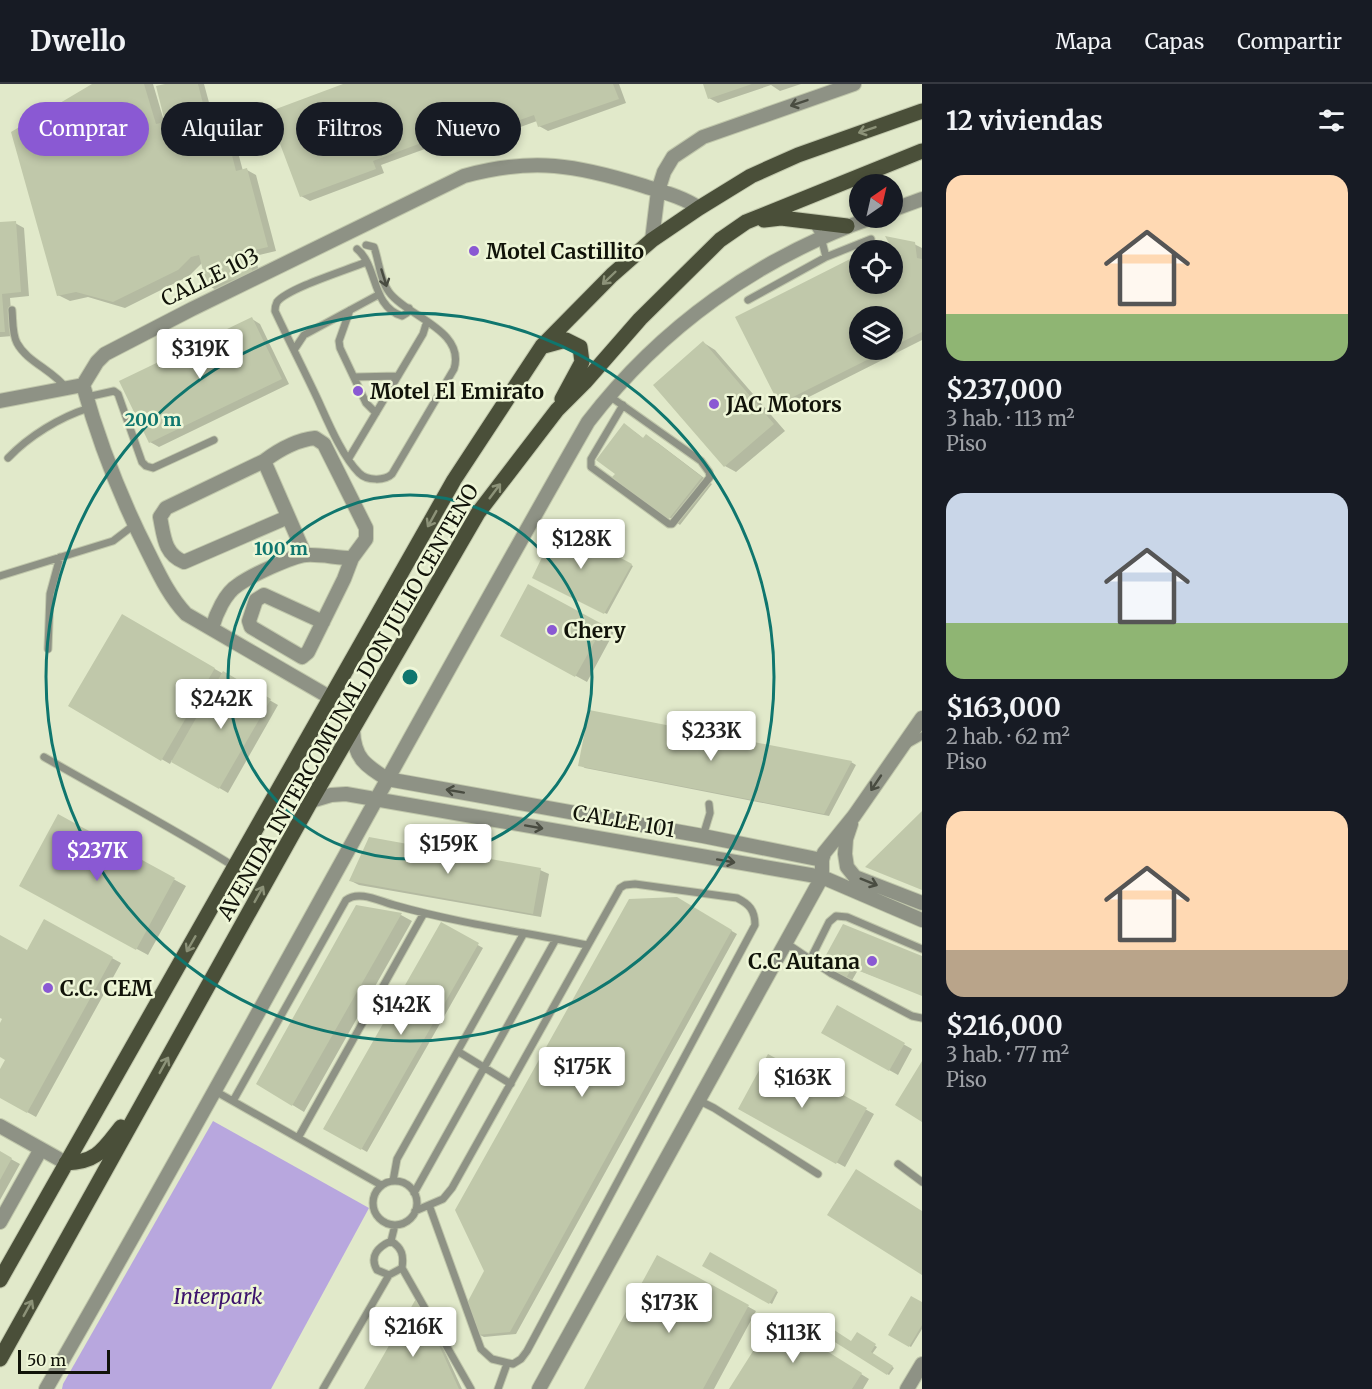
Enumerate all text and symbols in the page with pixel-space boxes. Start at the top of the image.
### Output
text: Dwello [30,23,126,59]
text: Mapa [1055,28,1112,55]
text: Capas [1145,28,1204,55]
text: Compartir [1237,28,1342,55]
one-way arrow [790,99,809,110]
chip: Comprar [18,102,149,156]
chip: Alquilar [161,102,284,156]
chip: Filtros [296,102,403,156]
chip: Nuevo [415,102,521,156]
text: 12 viviendas [946,104,1103,137]
icon: filters [1315,104,1348,137]
one-way arrow [858,126,877,137]
north arrow [849,174,903,228]
map controls [849,174,903,360]
icon: home [1093,214,1201,322]
place label: Motel Castillito [486,238,644,265]
button: locate [849,240,903,294]
street label: CALLE 103 [157,242,263,312]
marker: Motel Castillito [467,244,481,258]
one-way arrow [379,268,390,287]
one-way arrow [602,271,617,285]
button: layers [849,306,903,360]
pin: $319K [158,329,242,380]
text: $319K [171,336,229,361]
text: $237,000 [946,373,1062,406]
place label: Motel El Emirato [370,378,544,405]
marker: Motel El Emirato [351,384,365,398]
place label: JAC Motors [725,391,842,418]
marker: JAC Motors [707,397,721,411]
text: 3 hab. · 113 m² [946,406,1075,431]
text: 200 m [125,408,181,431]
text: Piso [946,431,987,456]
street label: AVENIDA INTERCOMUNAL DON JULIO CENTENO [211,479,485,926]
one-way arrow [489,483,502,499]
one-way arrow [426,510,438,527]
pin: $128K [539,519,623,570]
text: $128K [551,526,611,551]
icon: home [1093,532,1201,640]
text: 100 m [254,537,308,560]
place label: Chery [564,617,626,644]
marker: Chery [545,623,559,637]
centre of rings [400,667,420,687]
pin: $242K [179,679,263,730]
text: $242K [190,686,252,711]
text: $163,000 [946,691,1061,724]
pin: $233K [669,711,753,762]
text: $233K [681,718,741,743]
text: 2 hab. · 62 m² [946,724,1070,749]
text: Piso [946,749,987,774]
one-way arrow [870,774,883,791]
one-way arrow [445,785,465,796]
street label: CALLE 101 [571,799,677,843]
one-way arrow [524,822,543,833]
pin: $159K [406,824,490,875]
pin: $237K [55,831,139,882]
text: $159K [418,831,478,856]
text: $237K [66,838,128,863]
icon: home [1093,850,1201,958]
one-way arrow [716,855,735,866]
one-way arrow [859,877,878,888]
one-way arrow [253,886,265,903]
one-way arrow [185,935,197,952]
place label: C.C Autana [748,948,860,975]
marker: C.C Autana [865,954,879,968]
place label: C.C. CEM [60,975,153,1002]
marker: C.C. CEM [41,981,55,995]
pin: $142K [359,985,443,1036]
text: $142K [371,992,431,1017]
text: $216,000 [946,1009,1063,1042]
text: 3 hab. · 77 m² [946,1042,1069,1067]
pin: $175K [540,1047,624,1098]
text: $175K [553,1054,611,1079]
one-way arrow [158,1057,170,1074]
pin: $163K [760,1058,844,1109]
text: $163K [773,1065,831,1090]
text: Piso [946,1067,987,1092]
park label: Interpark [174,1283,263,1310]
pin: $173K [627,1283,711,1334]
text: $173K [640,1290,698,1315]
one-way arrow [23,1300,35,1317]
pin: $216K [371,1307,455,1358]
pin: $113K [751,1313,835,1364]
text: $216K [383,1314,443,1339]
text: $113K [765,1320,821,1345]
scale bar [18,1347,110,1374]
text: 50 m [27,1350,66,1370]

